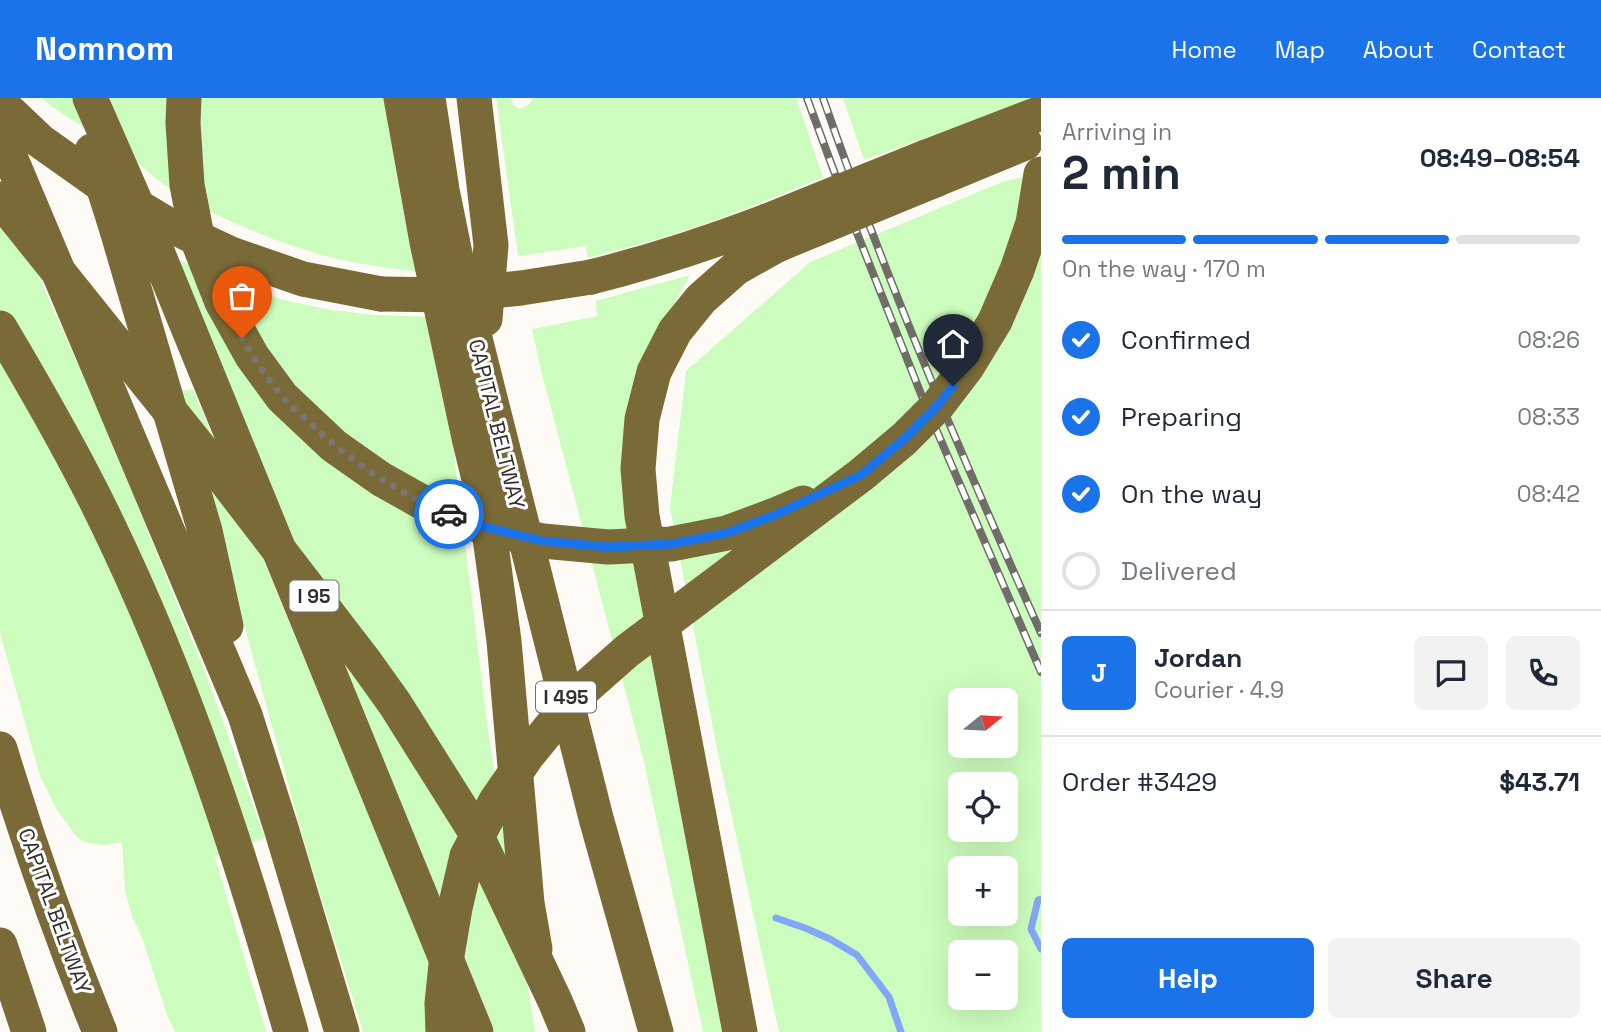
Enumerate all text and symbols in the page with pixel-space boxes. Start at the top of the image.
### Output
text: Nomnom [35,28,174,70]
text: Home [1171,34,1237,65]
text: Map [1275,34,1325,65]
text: About [1363,34,1434,65]
text: Contact [1472,34,1566,65]
text: Arriving in [1062,117,1172,147]
text: 08:49–08:54 [1420,141,1580,175]
text: 2 min [1062,144,1181,202]
text: On the way · 170 m [1062,254,1266,284]
pin [212,266,272,338]
icon: bag [223,277,261,315]
pin [923,314,983,386]
icon: check [1062,321,1100,359]
text: Confirmed [1121,323,1251,357]
icon: home [934,325,972,363]
text: 08:26 [1517,325,1580,355]
street label: CAPITAL BELTWAY [463,336,531,512]
icon: check [1062,398,1100,436]
text: Preparing [1121,400,1242,434]
text: 08:33 [1517,402,1580,432]
icon: check [1062,475,1100,513]
text: On the way [1121,477,1262,511]
courier [414,479,484,549]
text: 08:42 [1517,479,1580,509]
icon: car [430,495,468,533]
text: Delivered [1121,554,1237,588]
road number: I 95 [290,580,338,611]
button: chat [1414,636,1488,710]
button: phone [1506,636,1580,710]
text: Jordan [1154,641,1242,675]
text: J [1091,656,1107,690]
text: Courier · 4.9 [1154,675,1284,705]
road number: I 495 [536,682,596,712]
north arrow [948,688,1018,758]
map controls [948,688,1018,1010]
text: Order #3429 [1062,765,1217,799]
text: $43.71 [1499,765,1580,799]
button: locate [948,772,1018,842]
street label: CAPITAL BELTWAY [12,824,98,998]
button: + [948,856,1018,926]
button: Help [1062,938,1314,1018]
button: Share [1328,938,1580,1018]
button: − [948,940,1018,1010]

